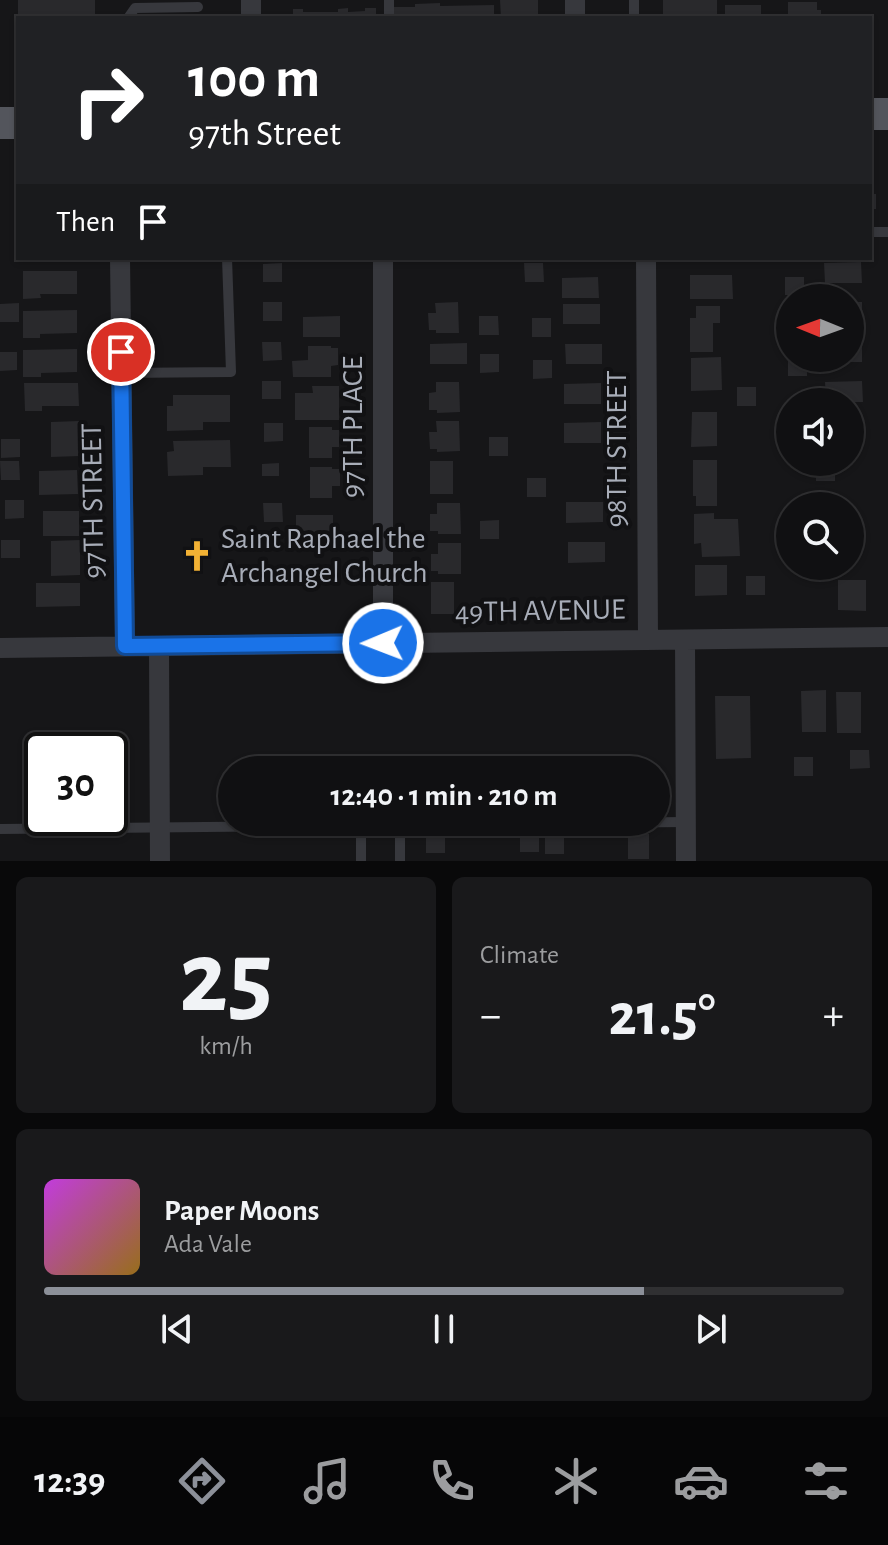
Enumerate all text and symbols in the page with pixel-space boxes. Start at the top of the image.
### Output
icon: right [56,48,160,152]
text: 100 m [188,51,320,107]
text: 97th Street [188,116,341,152]
icon: arrive [131,200,175,244]
text: Then [56,207,115,237]
north arrow [776,284,864,372]
map controls [776,284,864,580]
pin [87,318,155,386]
icon: arrive [99,330,143,374]
street label: 97TH PLACE [338,356,368,498]
street label: 98TH STREET [602,370,632,528]
button: sound [776,388,864,476]
street label: 97TH STREET [77,423,109,579]
button: search [776,492,864,580]
place label: Saint Raphael the Archangel Church [221,524,428,588]
church icon: Saint Raphael the Archangel Church [180,539,214,573]
street label: 49TH AVENUE [455,595,625,627]
position arrow [341,601,425,685]
speed limit sign: 30 [24,732,128,836]
text: 12:40 · 1 min · 210 m [331,781,557,811]
text: 25 [179,927,273,1031]
text: Climate [480,942,559,968]
text: 21.5° [608,986,716,1046]
text: − [480,994,501,1038]
text: + [823,994,844,1038]
text: km/h [199,1033,253,1059]
text: Paper Moons [164,1196,319,1226]
text: Ada Vale [164,1231,252,1257]
icon: previous [155,1307,199,1351]
icon: pause [422,1307,466,1351]
icon: next [689,1307,733,1351]
icon: directions [174,1453,230,1509]
icon: music [299,1453,355,1509]
icon: phone [424,1453,480,1509]
icon: climate [548,1453,604,1509]
icon: car [673,1453,729,1509]
icon: filters [798,1453,854,1509]
text: 12:39 [34,1463,105,1499]

